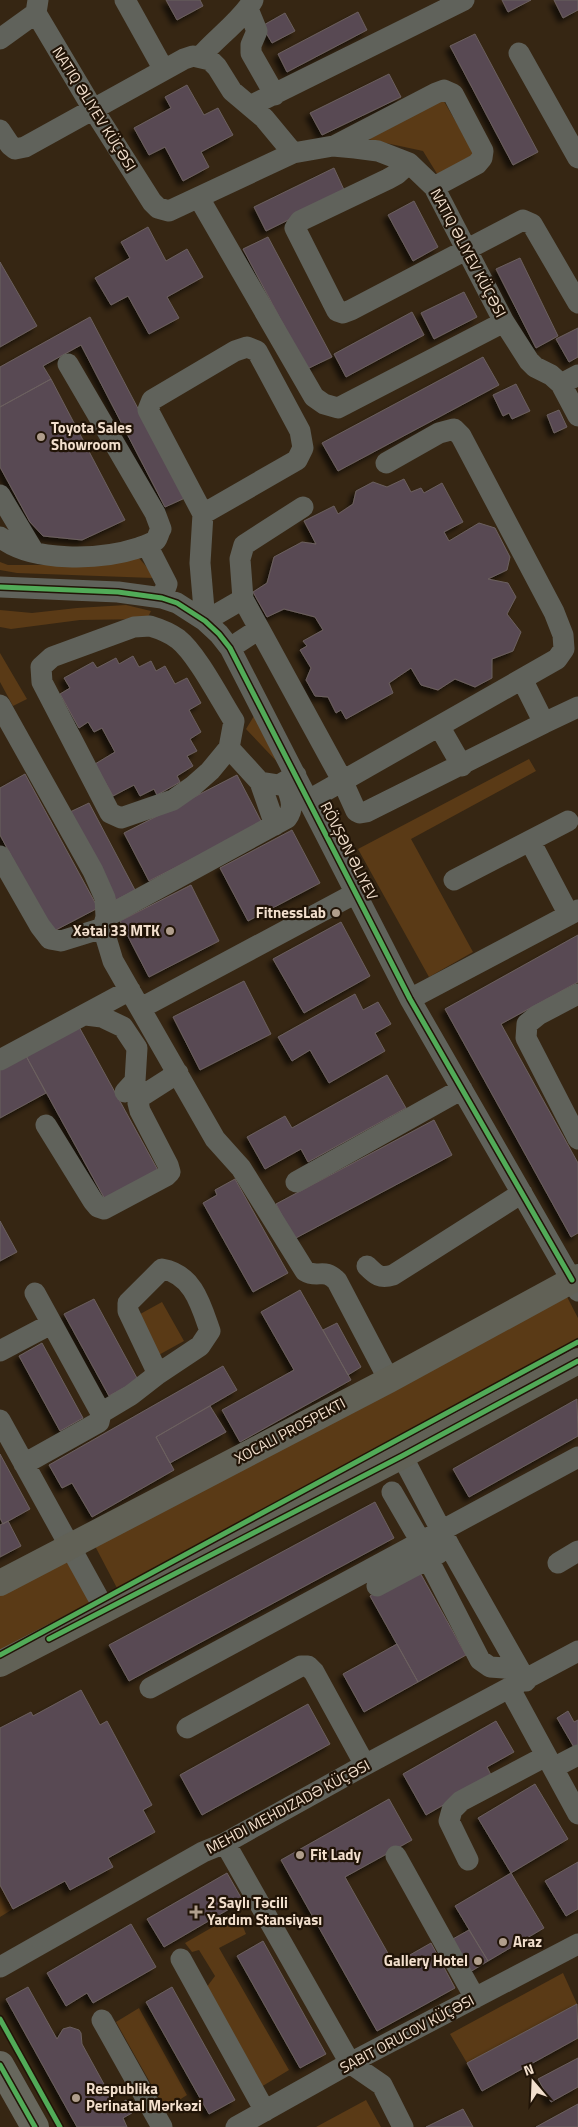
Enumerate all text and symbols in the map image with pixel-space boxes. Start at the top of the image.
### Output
street label: NATIQ ƏLIYEV KÜÇƏSI [47,42,142,176]
street label: NATIQ ƏLIYEV KÜÇƏSI [425,184,512,321]
place label: Toyota Sales Showroom [51,416,132,456]
marker: Toyota Sales Showroom [35,431,47,443]
street label: RÖVŞƏN ƏLIYEV [315,798,384,904]
place label: FitnessLab [256,901,326,924]
marker: FitnessLab [330,907,342,919]
place label: Xətai 33 MTK [73,919,160,942]
marker: Xətai 33 MTK [164,925,176,937]
street label: XOCALI PROSPEKTI [230,1392,349,1470]
street label: MEHDI MEHDIZADƏ KÜÇƏSI [202,1753,374,1860]
place label: Fit Lady [310,1843,362,1866]
marker: Fit Lady [294,1849,306,1861]
place label: 2 Saylı Təcili Yardım Stansiyası [207,1891,322,1931]
marker: 2 Saylı Təcili Yardım Stansiyası [189,1905,203,1919]
place label: Araz [513,1930,542,1953]
marker: Araz [497,1936,509,1948]
place label: Gallery Hotel [384,1949,468,1972]
marker: Gallery Hotel [472,1955,484,1967]
street label: SABIT ORUCOV KÜÇƏSI [336,1988,478,2079]
north arrow [508,2057,558,2107]
text: N [521,2058,537,2081]
place label: Respublika Perinatal Mərkəzi [86,2077,202,2117]
marker: Respublika Perinatal Mərkəzi [70,2092,82,2104]

